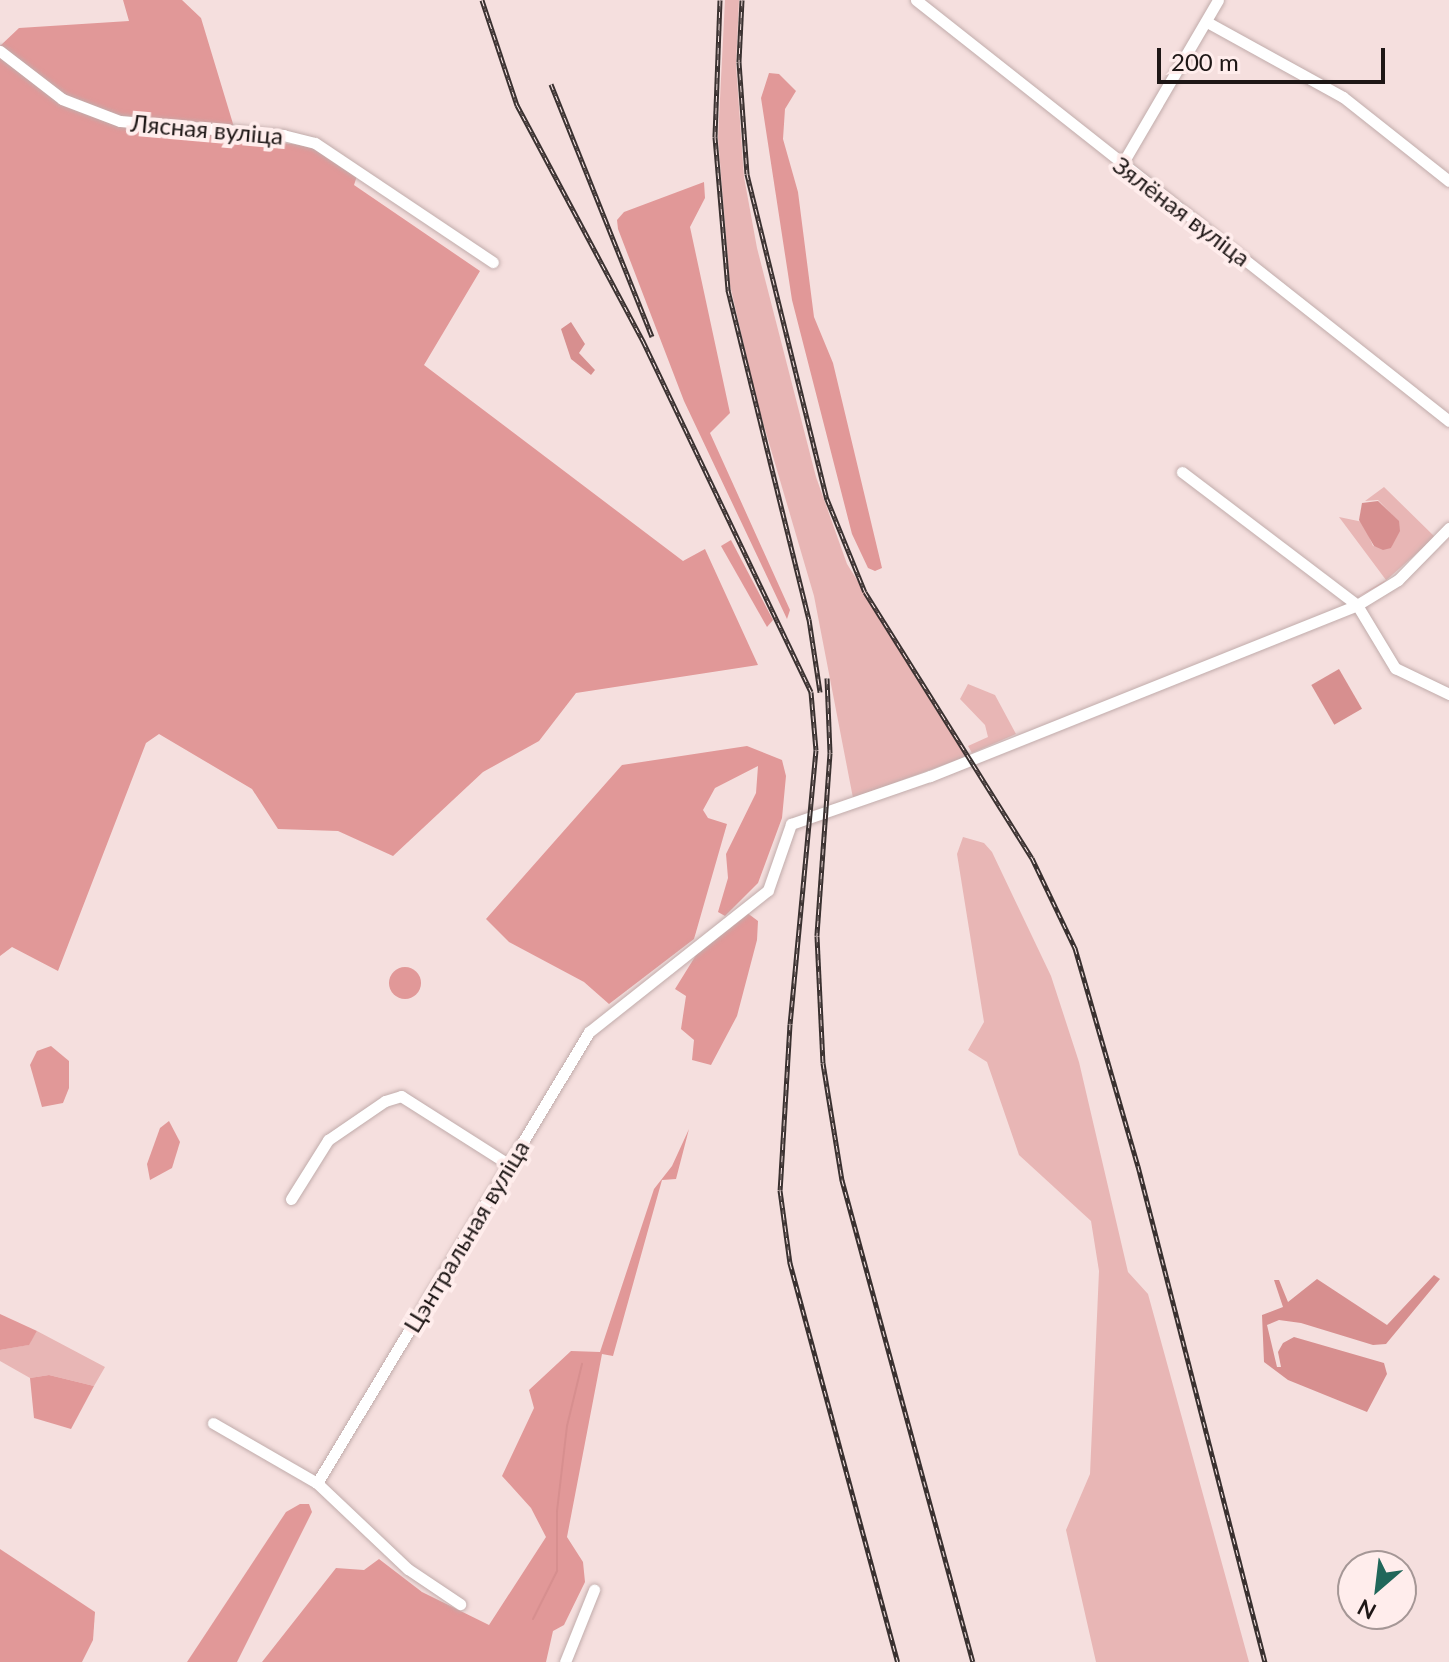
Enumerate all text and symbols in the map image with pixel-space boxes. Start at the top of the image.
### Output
scale bar [1161,32,1389,82]
text: 200 m [1171,47,1239,76]
street label: Лясная вуліца [130,108,284,150]
street label: Зялёная вуліца [1108,150,1256,272]
street label: Цэнтральная вуліца [397,1135,535,1337]
north arrow [1337,1550,1417,1630]
text: N [1353,1594,1380,1626]

